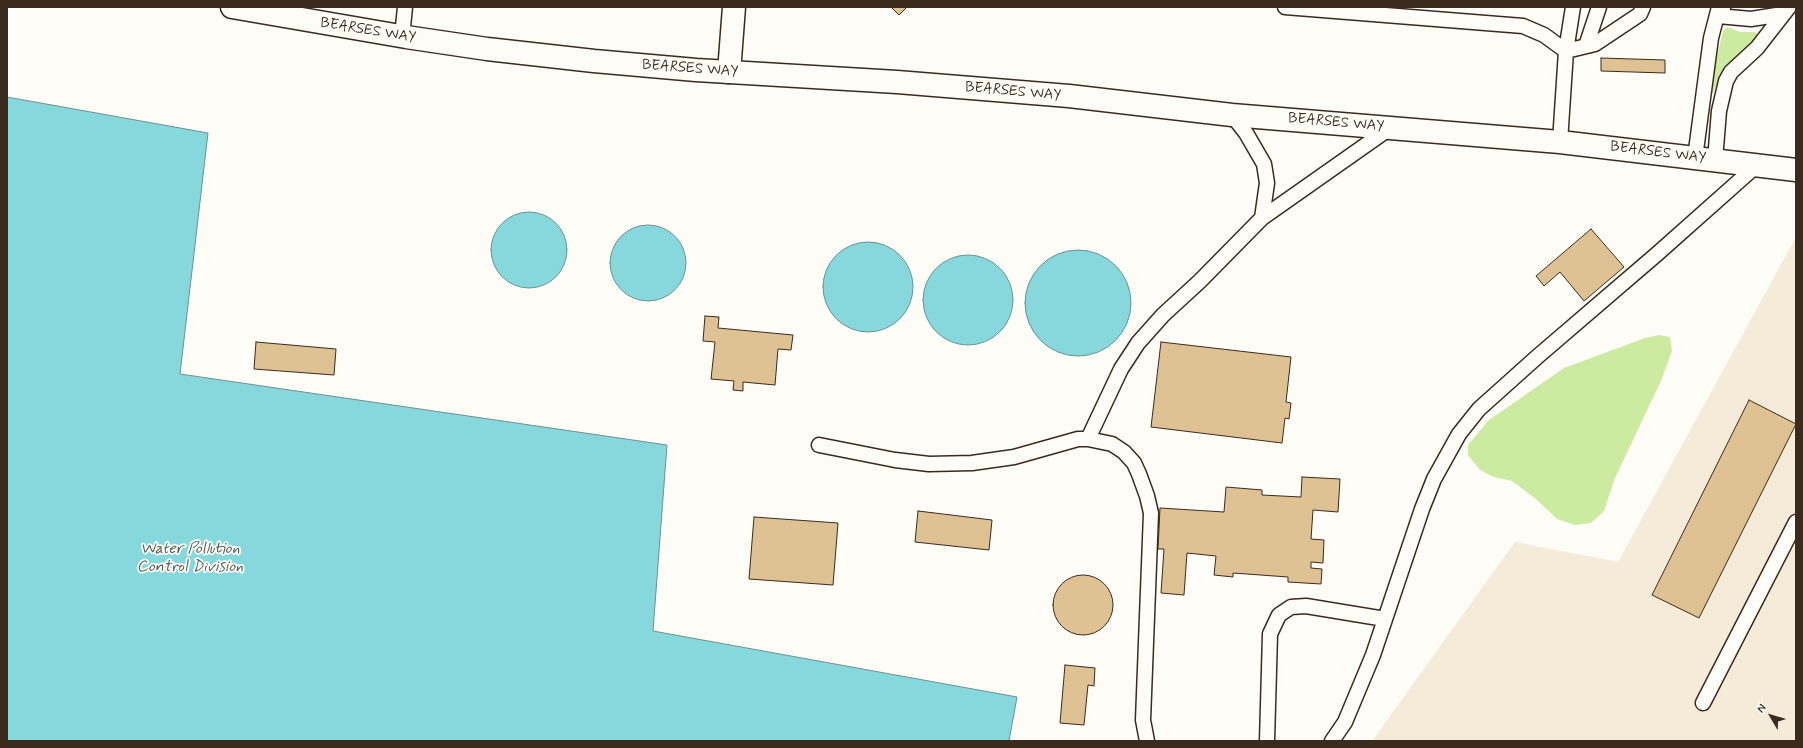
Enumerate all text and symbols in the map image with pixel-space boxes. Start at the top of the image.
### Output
street label: BEARSES WAY [319,15,417,47]
street label: BEARSES WAY [641,57,739,81]
street label: BEARSES WAY [964,79,1062,105]
street label: BEARSES WAY [1287,110,1385,136]
street label: BEARSES WAY [1609,138,1707,168]
water label: Water Pollution Control Division [137,540,243,578]
north arrow [1751,696,1791,736]
text: N [1754,701,1769,716]

